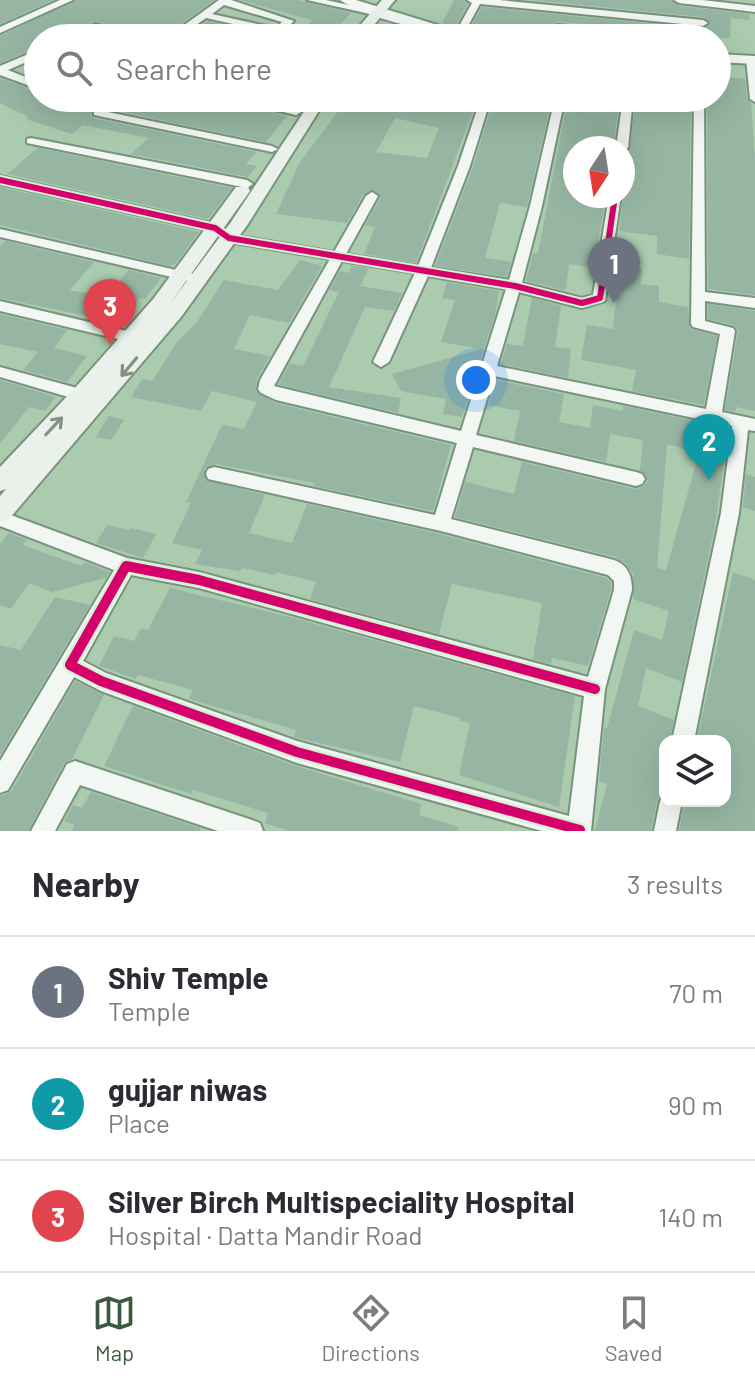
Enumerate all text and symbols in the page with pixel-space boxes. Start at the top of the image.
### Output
search box [24,24,731,112]
icon: search [52,46,96,90]
text: Search here [116,50,272,86]
north arrow [563,136,635,208]
pin: 1 [588,237,640,303]
pin: 3 [84,279,136,345]
one-way arrow [120,356,138,377]
your location [456,360,496,400]
pin: 2 [683,414,735,480]
one-way arrow [44,416,62,436]
map controls [659,735,731,807]
button: layers [659,735,731,807]
text: Nearby [32,863,140,904]
text: 3 results [627,868,723,899]
text: Shiv Temple [108,959,269,995]
text: 1 [53,977,63,1008]
text: 70 m [669,977,723,1008]
text: Temple [108,995,191,1026]
text: gujjar niwas [108,1071,267,1107]
text: 2 [51,1089,65,1120]
text: 90 m [668,1089,723,1120]
text: Place [108,1107,170,1138]
text: Silver Birch Multispeciality Hospital [108,1183,575,1219]
text: 3 [51,1201,65,1232]
text: 140 m [658,1201,723,1232]
text: Hospital · Datta Mandir Road [108,1219,422,1250]
tab: Map [92,1291,136,1365]
tab: Directions [321,1291,420,1365]
tab: Saved [605,1291,662,1365]

